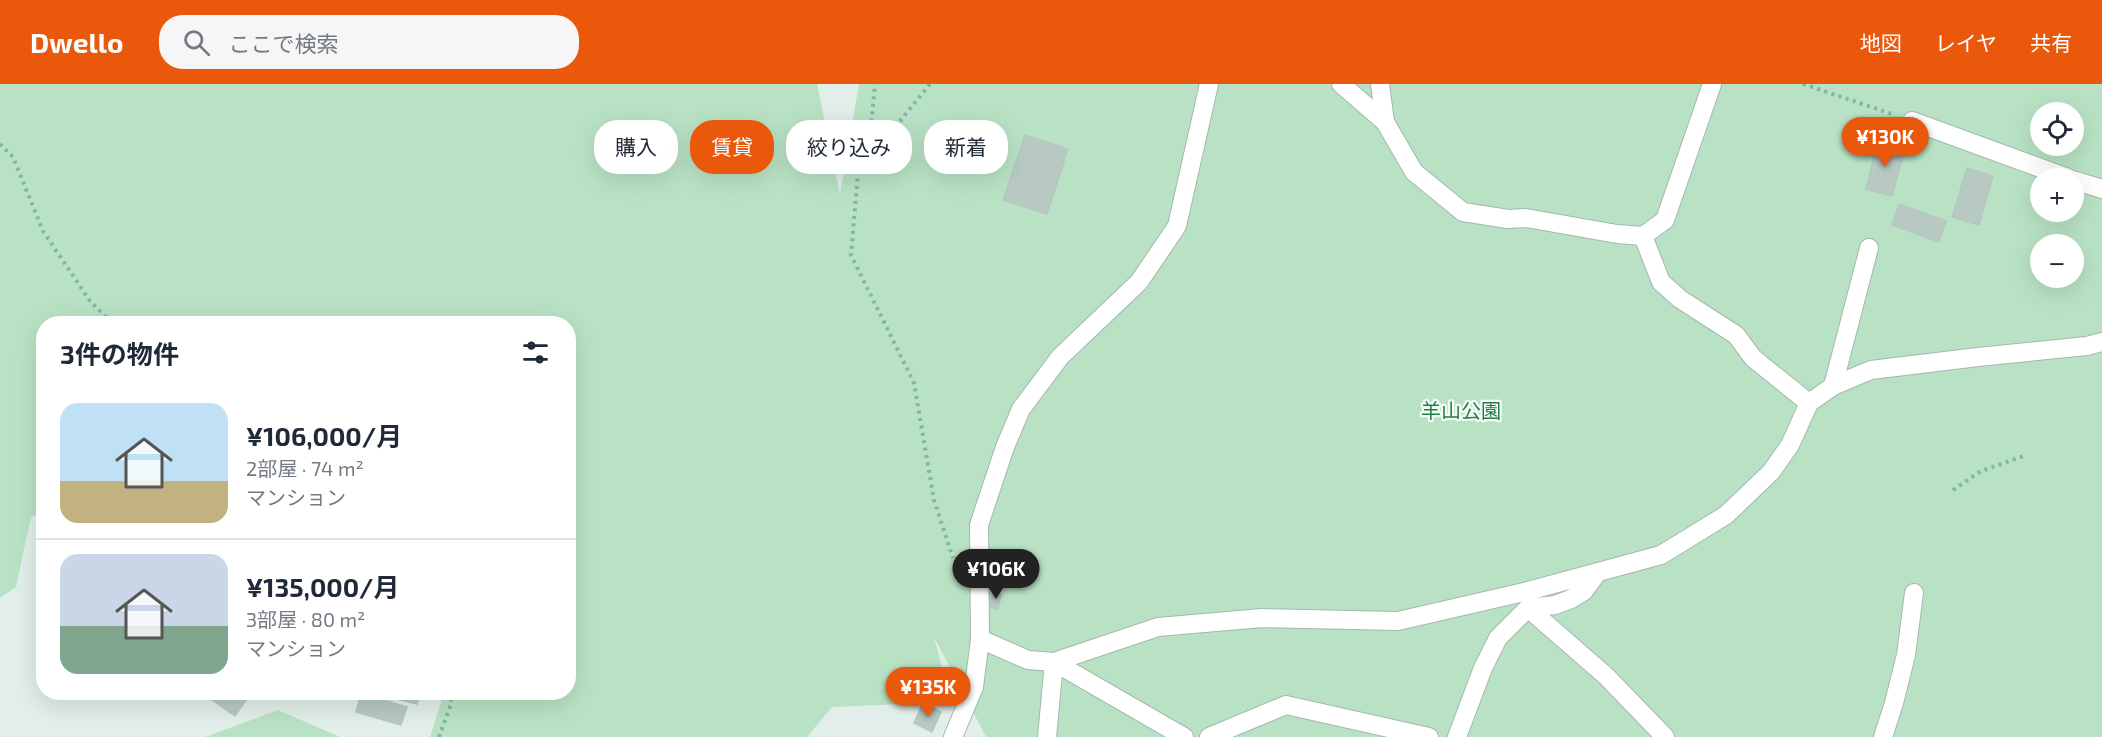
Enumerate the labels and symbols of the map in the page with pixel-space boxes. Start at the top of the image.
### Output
pin: ¥130K [1843,117,1927,168]
park label: 羊山公園 [1421,398,1501,422]
pin: ¥106K [954,549,1038,600]
pin: ¥135K [886,667,970,718]

